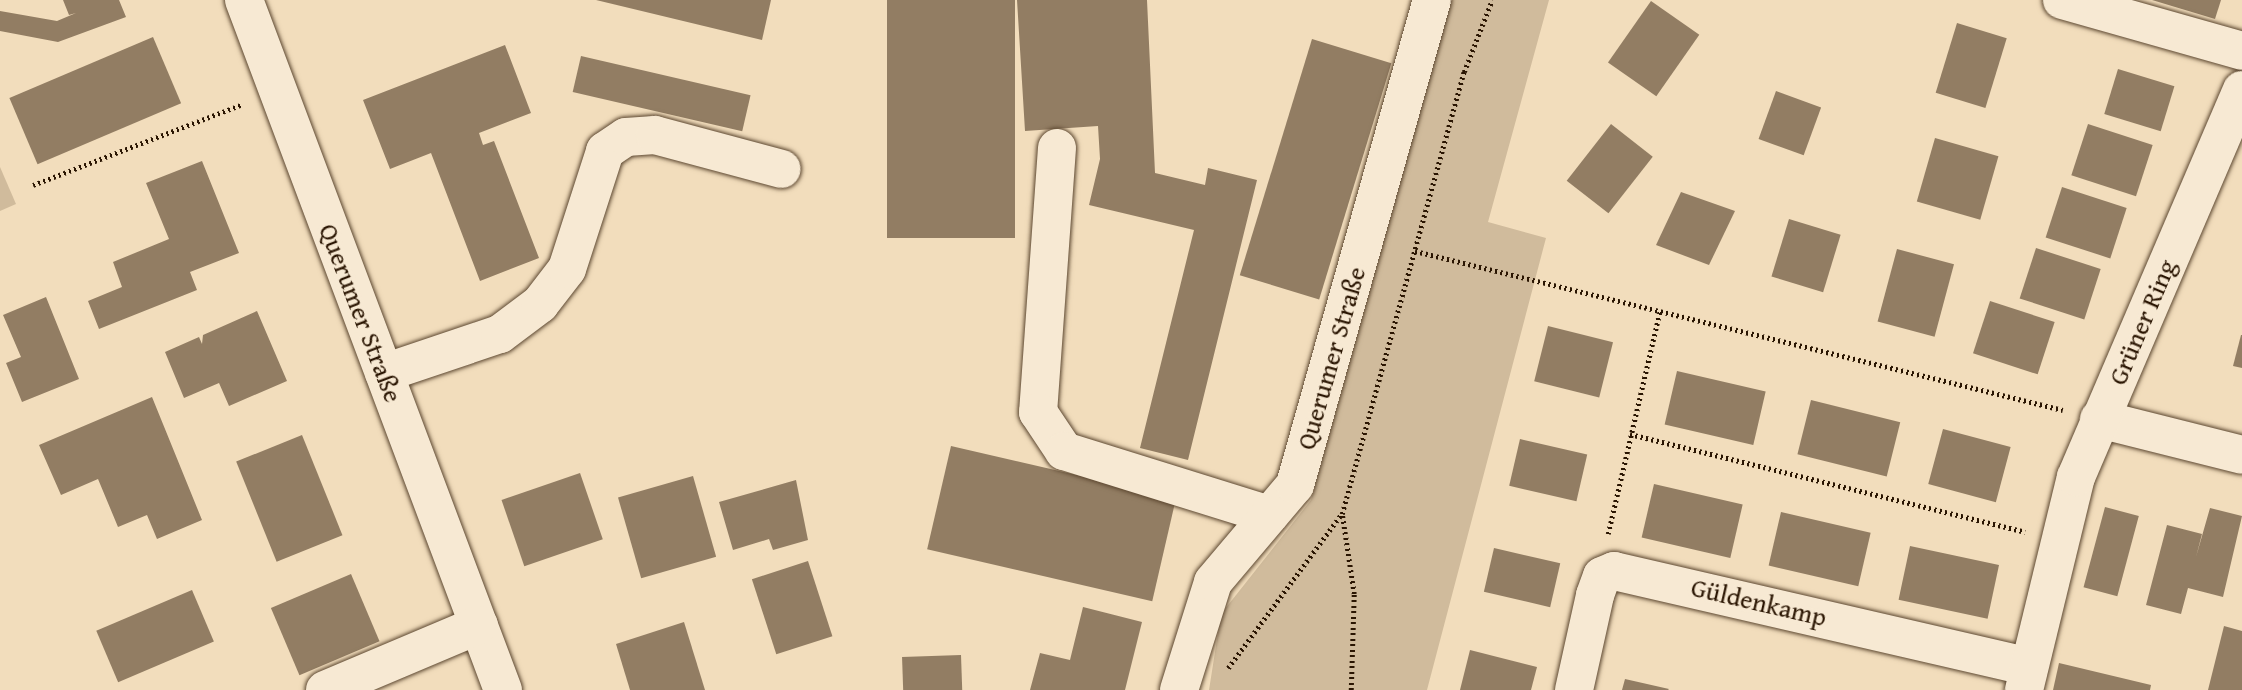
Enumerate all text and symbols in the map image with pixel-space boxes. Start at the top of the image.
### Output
street label: Querumer Straße [313,219,409,407]
street label: Grüner Ring [2102,255,2182,389]
street label: Querumer Straße [1290,263,1372,453]
street label: Güldenkamp [1688,571,1830,633]

